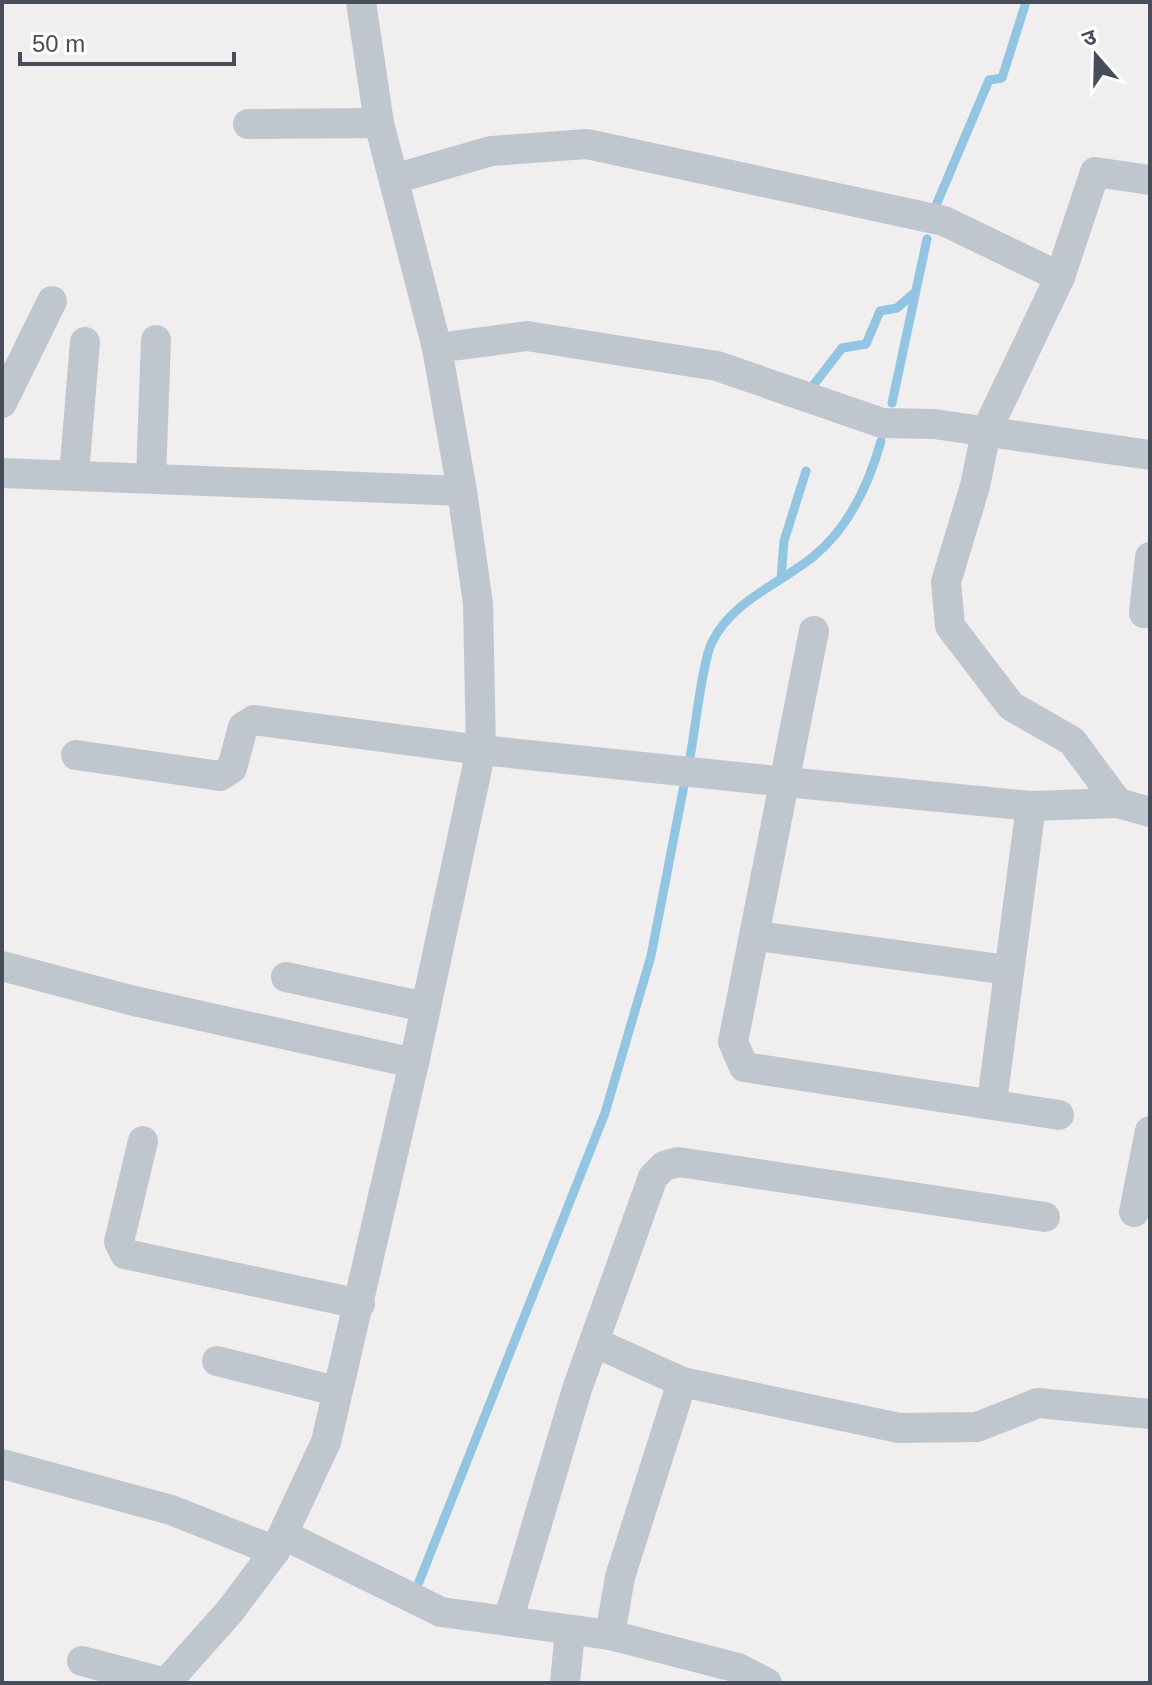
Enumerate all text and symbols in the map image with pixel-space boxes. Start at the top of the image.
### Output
scale bar [20,16,234,66]
north arrow [1056,16,1136,96]
text: उ [1079,23,1101,52]
text: 50 m [32,30,85,57]

